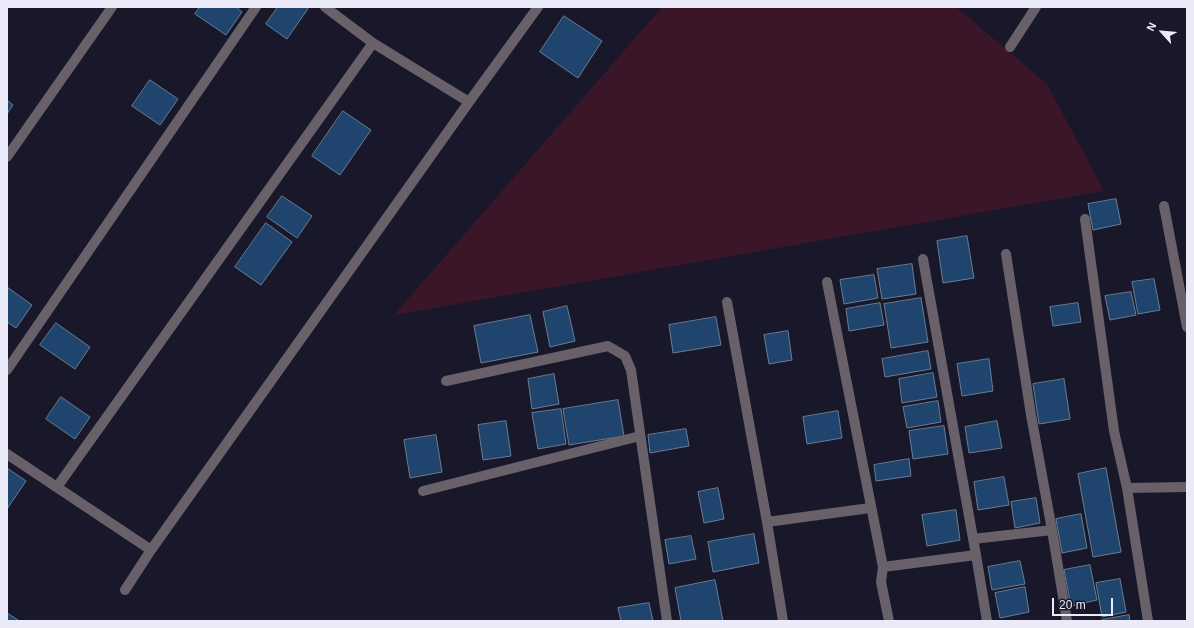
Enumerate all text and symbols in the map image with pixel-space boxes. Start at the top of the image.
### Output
north arrow [1142,12,1182,52]
text: N [1144,20,1158,33]
scale bar [1054,590,1115,616]
text: 20 m [1059,598,1086,612]

